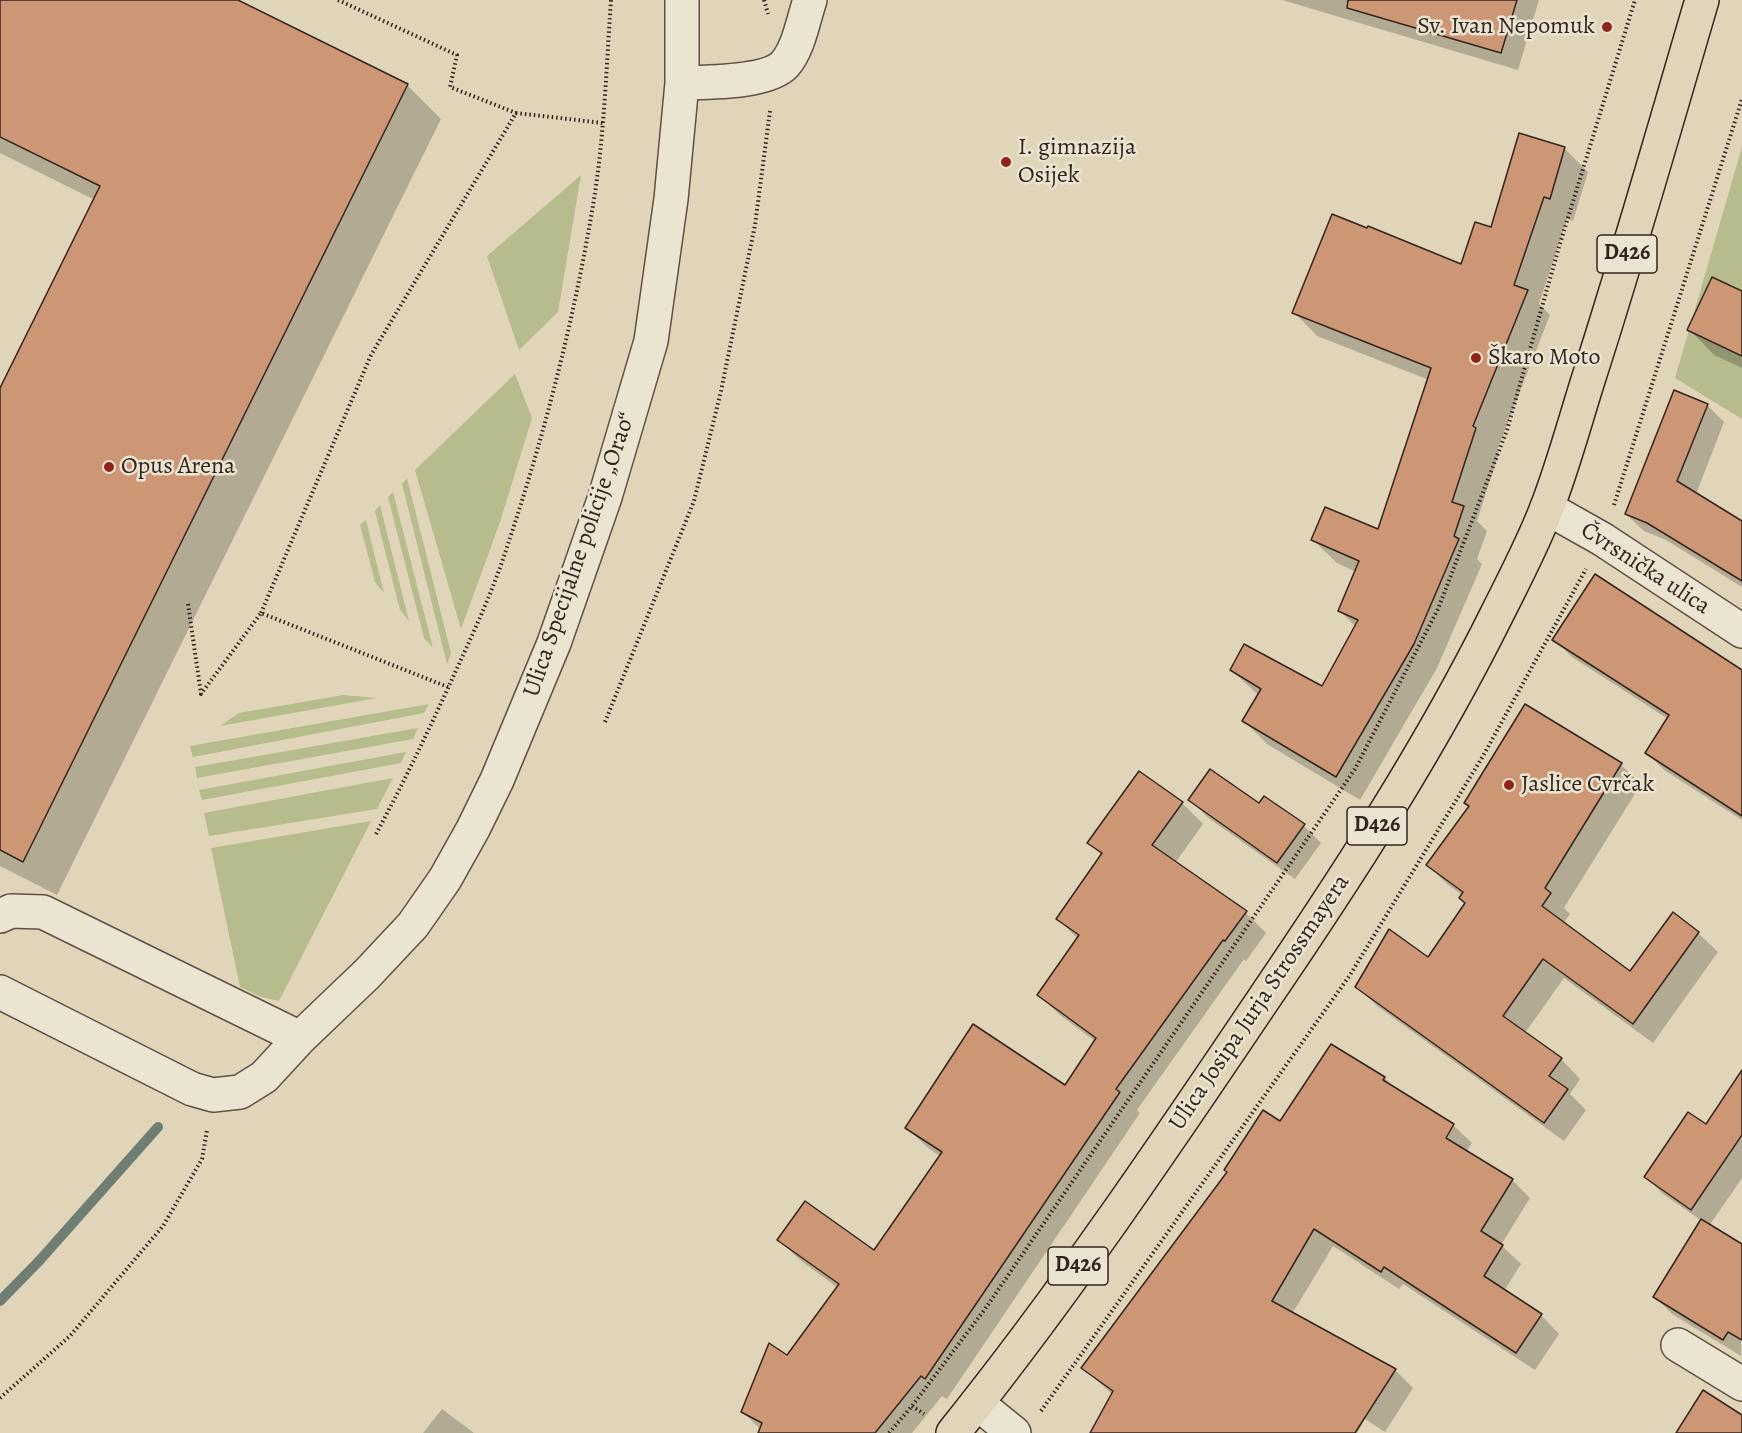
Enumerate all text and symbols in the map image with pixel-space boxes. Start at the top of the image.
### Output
place label: Sv. Ivan Nepomuk [1417,13,1595,41]
marker: Sv. Ivan Nepomuk [1600,20,1614,34]
place label: I. gimnazija Osijek [1018,134,1136,190]
marker: I. gimnazija Osijek [999,155,1013,169]
road number: D426 [1597,235,1657,273]
place label: Škaro Moto [1488,344,1600,372]
marker: Škaro Moto [1469,351,1483,365]
street label: Ulica Specijalne policije „Orao“ [518,409,642,701]
place label: Opus Arena [121,453,235,481]
marker: Opus Arena [102,460,116,474]
street label: Čvrsnička ulica [1575,516,1715,622]
place label: Jaslice Cvrčak [1521,771,1654,799]
marker: Jaslice Cvrčak [1502,778,1516,792]
road number: D426 [1347,807,1407,845]
street label: Ulica Josipa Jurja Strossmayera [1163,869,1357,1137]
road number: D426 [1048,1247,1108,1285]

